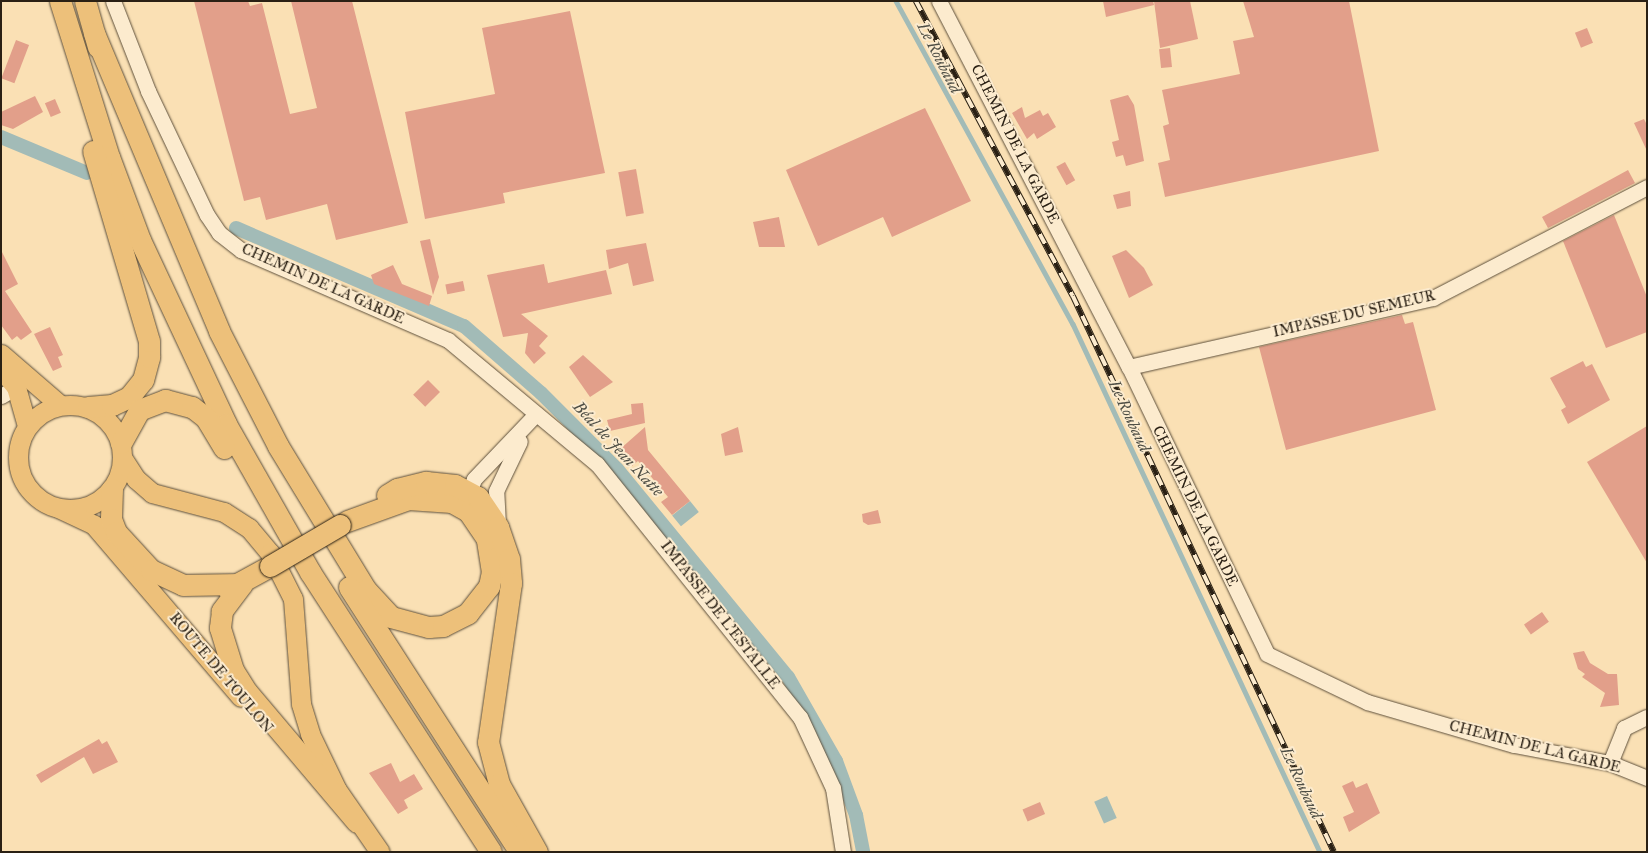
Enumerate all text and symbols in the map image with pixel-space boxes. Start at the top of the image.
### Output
water label: Le Roubaud [913,19,965,97]
street label: CHEMIN DE LA GARDE [967,61,1063,227]
street label: CHEMIN DE LA GARDE [239,240,407,328]
street label: IMPASSE DU SEMEUR [1271,287,1437,341]
water label: Le Roubaud [1104,377,1154,455]
water label: Béal de Jean Natte [569,397,667,501]
street label: CHEMIN DE LA GARDE [1148,423,1242,589]
street label: IMPASSE DE L'ESTALLE [657,537,783,693]
street label: ROUTE DE TOULON [165,609,277,737]
street label: CHEMIN DE LA GARDE [1447,717,1623,777]
water label: Le Roubaud [1276,744,1326,822]

